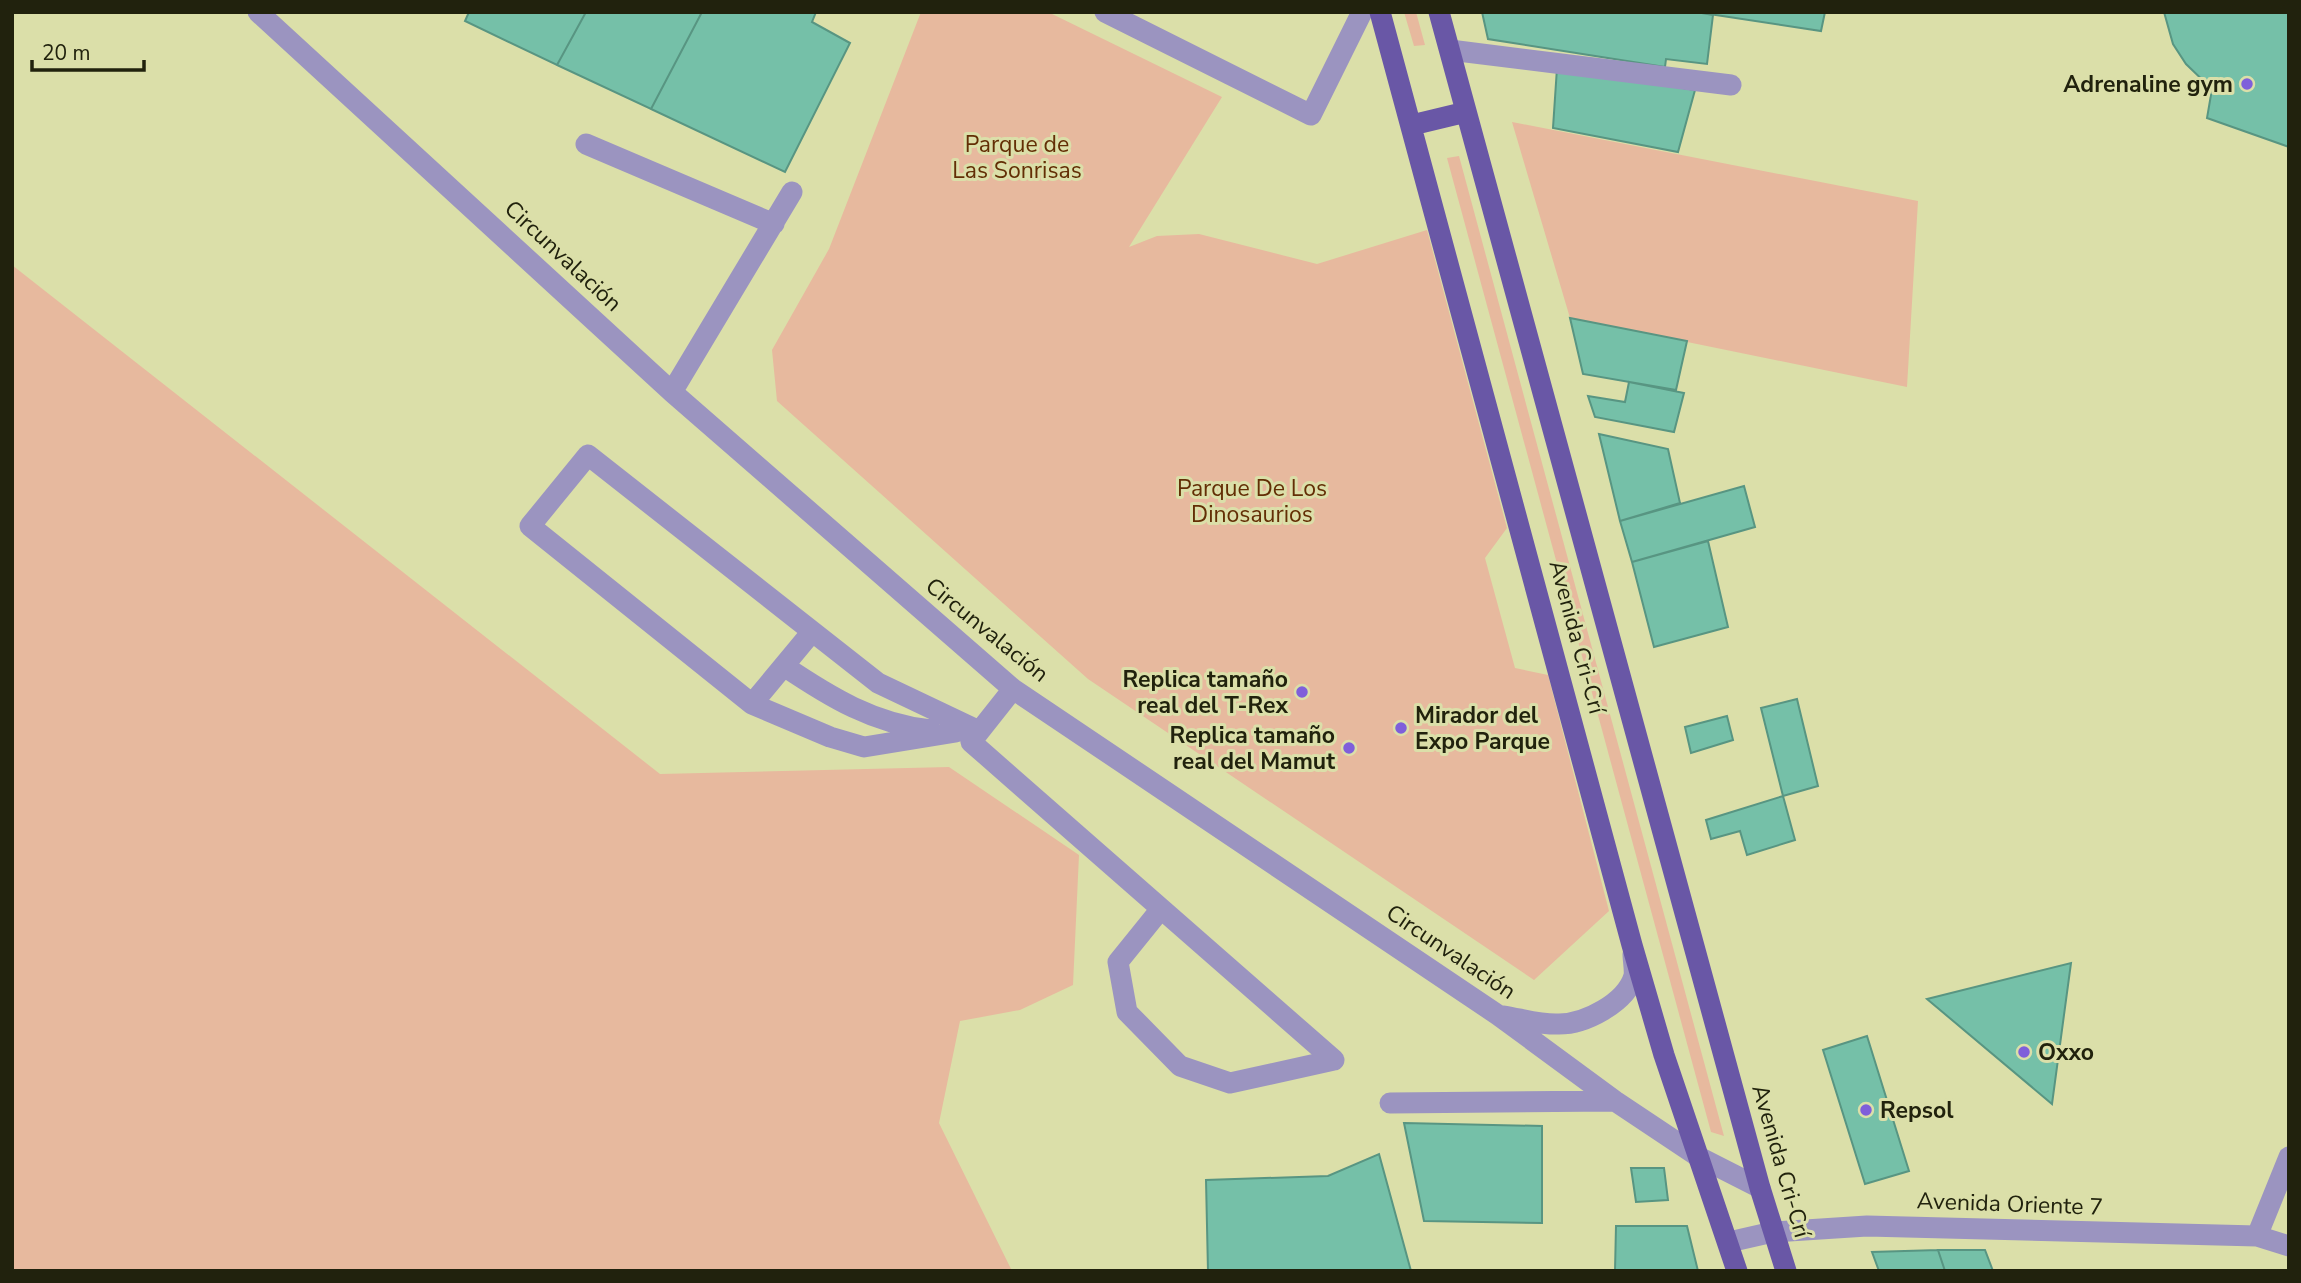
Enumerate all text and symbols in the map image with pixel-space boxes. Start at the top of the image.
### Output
scale bar [32,28,144,72]
text: 20 m [42,39,91,67]
place label: Adrenaline gym [2063,69,2233,100]
marker: Adrenaline gym [2239,76,2255,92]
park label: Parque de Las Sonrisas [952,129,1082,186]
street label: Circunvalación [498,193,628,319]
park label: Parque De Los Dinosaurios [1177,473,1327,530]
street label: Avenida Cri-Crí [1542,557,1613,719]
street label: Circunvalación [919,571,1055,689]
place label: Replica tamaño real del T-Rex [1123,664,1288,721]
marker: Replica tamaño real del T-Rex [1294,684,1310,700]
place label: Mirador del Expo Parque [1415,700,1550,757]
place label: Replica tamaño real del Mamut [1170,720,1335,777]
marker: Mirador del Expo Parque [1393,720,1409,736]
marker: Replica tamaño real del Mamut [1341,740,1357,756]
street label: Circunvalación [1380,897,1522,1007]
place label: Oxxo [2038,1037,2094,1068]
marker: Oxxo [2016,1044,2032,1060]
street label: Avenida Cri-Crí [1744,1081,1818,1243]
place label: Repsol [1880,1095,1954,1126]
marker: Repsol [1858,1102,1874,1118]
street label: Avenida Oriente 7 [1916,1185,2104,1223]

